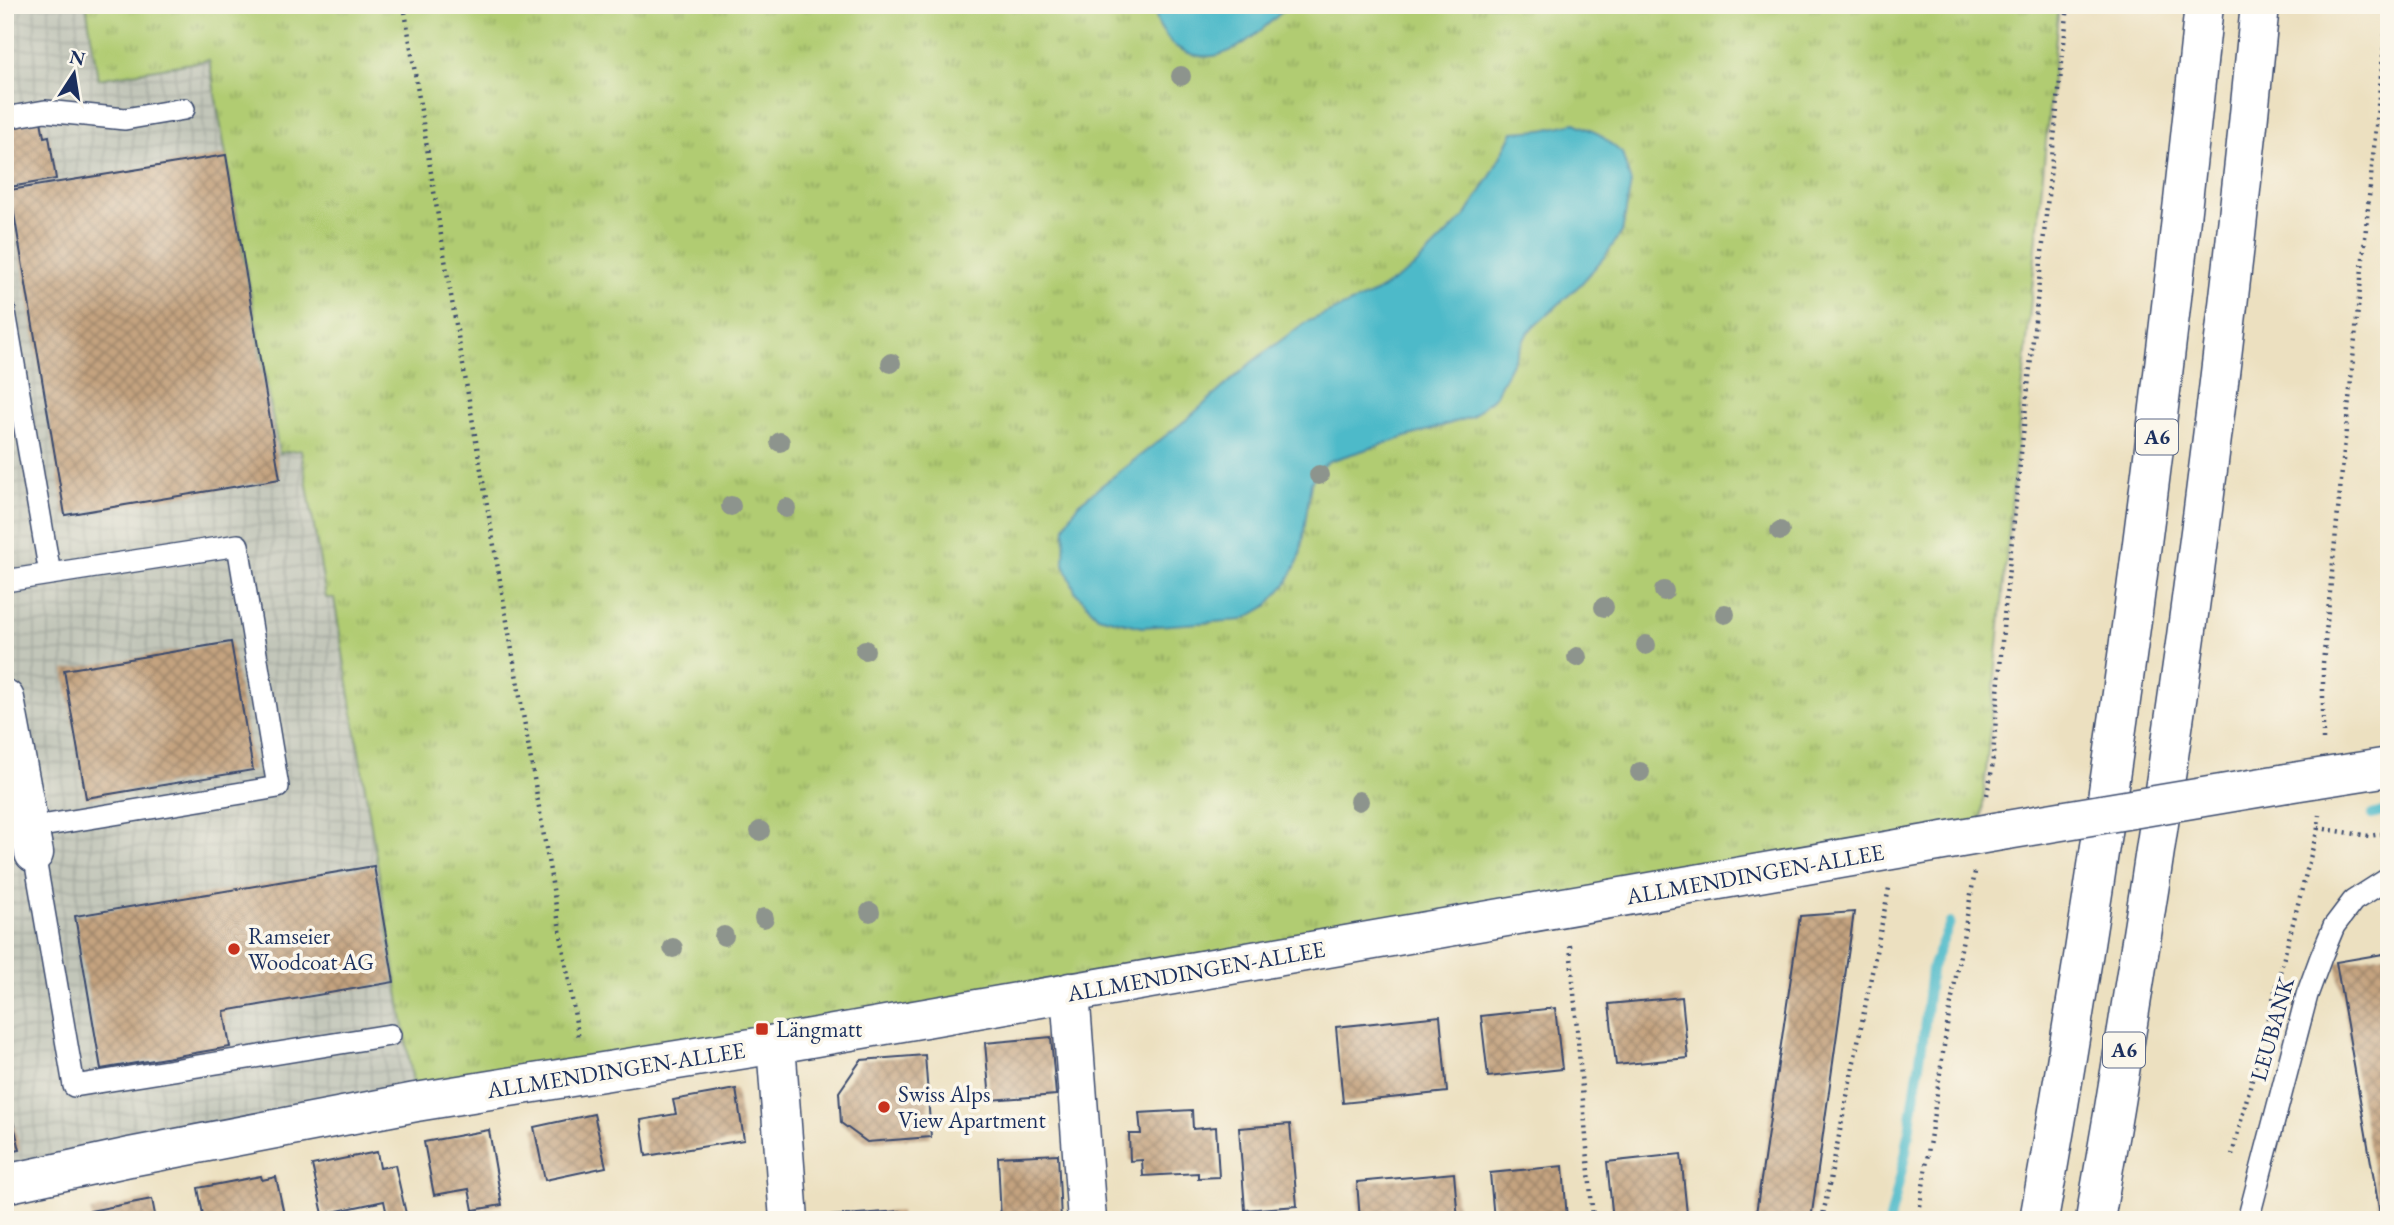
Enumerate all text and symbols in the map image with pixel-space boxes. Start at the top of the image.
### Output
north arrow [38,38,108,108]
text: N [67,44,88,72]
road number: A6 [2136,420,2178,454]
street label: ALLMENDINGEN-ALLEE [1623,837,1886,912]
place label: Ramseier Woodcoat AG [248,921,374,977]
street label: ALLMENDINGEN-ALLEE [1064,934,1327,1009]
marker: Ramseier Woodcoat AG [226,941,242,957]
street label: LEUBANK [2243,973,2301,1084]
place label: Längmatt [776,1014,863,1044]
marker: Längmatt [754,1021,770,1037]
road number: A6 [2103,1032,2145,1068]
street label: ALLMENDINGEN-ALLEE [484,1035,747,1105]
place label: Swiss Alps View Apartment [898,1079,1046,1135]
marker: Swiss Alps View Apartment [876,1099,892,1115]

